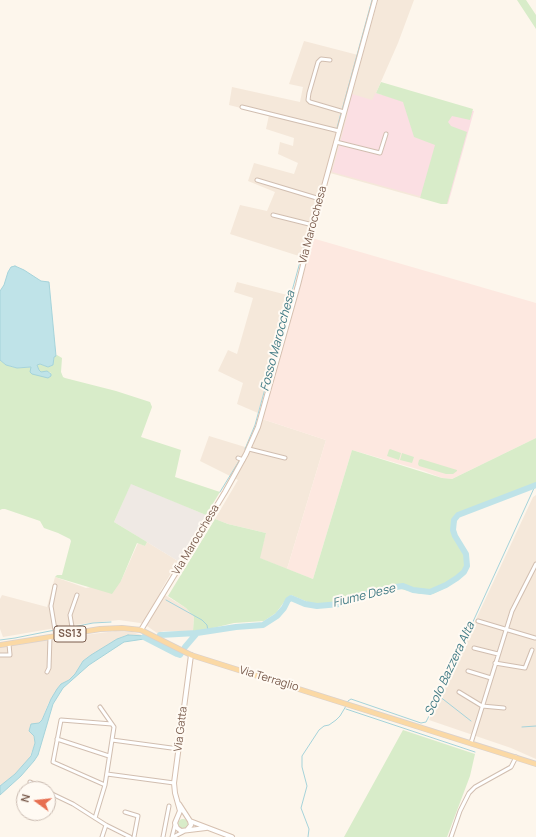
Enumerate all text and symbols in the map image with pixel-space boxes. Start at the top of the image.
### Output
street label: Via Marocchesa [296,185,330,265]
water label: Fosso Marocchesa [258,289,298,393]
street label: Via Marocchesa [170,502,222,578]
water label: Fiume Dese [331,581,397,611]
water label: Scolo Bazzera Alta [422,620,478,718]
road number: SS13 [54,626,86,642]
street label: Via Terraglio [238,664,300,694]
street label: Via Gatta [172,706,190,752]
north arrow [16,781,56,821]
text: N [17,792,33,804]

